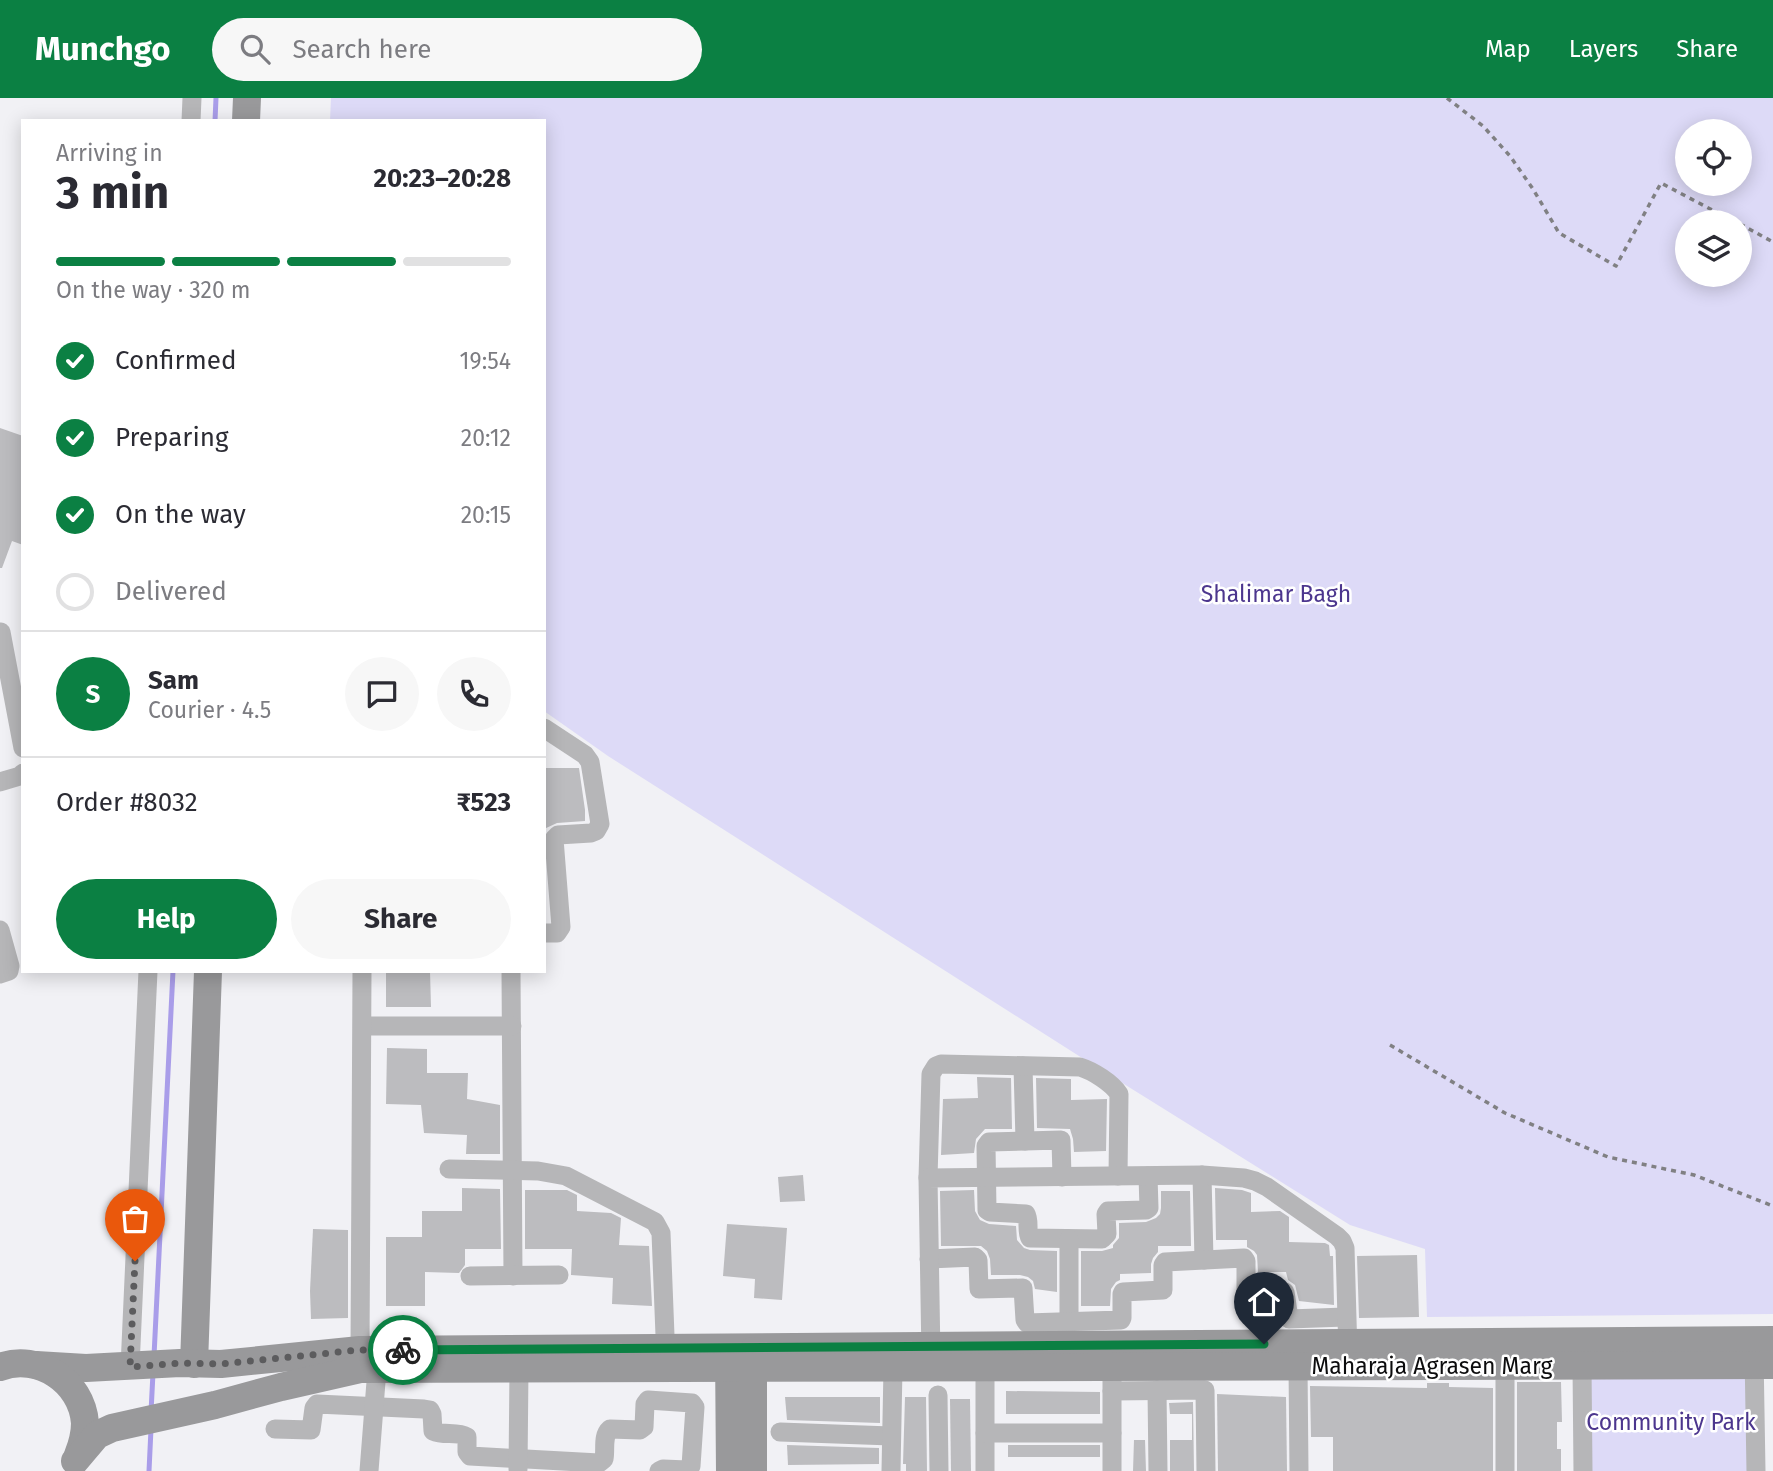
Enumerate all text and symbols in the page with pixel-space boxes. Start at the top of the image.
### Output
search box [212,18,702,81]
text: Munchgo [35,29,170,69]
icon: search [236,30,274,68]
text: Search here [292,34,431,65]
text: Map [1485,35,1531,63]
text: Layers [1569,35,1638,63]
text: Share [1676,35,1738,63]
map controls [1675,119,1752,287]
button: locate [1675,119,1752,196]
text: Arriving in [56,139,163,167]
text: 20:23–20:28 [374,163,511,194]
text: 3 min [56,165,169,220]
button: layers [1675,210,1752,287]
text: On the way · 320 m [56,276,251,304]
icon: check [56,342,94,380]
text: Confirmed [115,345,236,376]
text: 19:54 [460,347,511,375]
icon: check [56,419,94,457]
text: Preparing [115,422,228,453]
text: 20:12 [461,424,511,452]
icon: check [56,496,94,534]
text: On the way [115,499,246,530]
text: 20:15 [461,501,511,529]
text: Delivered [115,576,227,607]
park label: Shalimar Bagh [1201,580,1351,608]
button: chat [345,657,419,731]
button: phone [437,657,511,731]
text: Sam [148,665,199,696]
text: S [86,679,100,710]
text: Courier · 4.5 [148,696,271,724]
text: Order #8032 [56,787,198,818]
text: ₹523 [457,787,511,818]
button: Help [56,879,277,959]
button: Share [291,879,511,959]
pin [105,1189,165,1261]
icon: bag [116,1200,154,1238]
pin [1234,1272,1294,1344]
icon: home [1245,1283,1283,1321]
courier [368,1315,438,1385]
icon: bike [384,1331,422,1369]
street label: Maharaja Agrasen Marg [1311,1352,1553,1380]
park label: Community Park [1586,1408,1756,1436]

